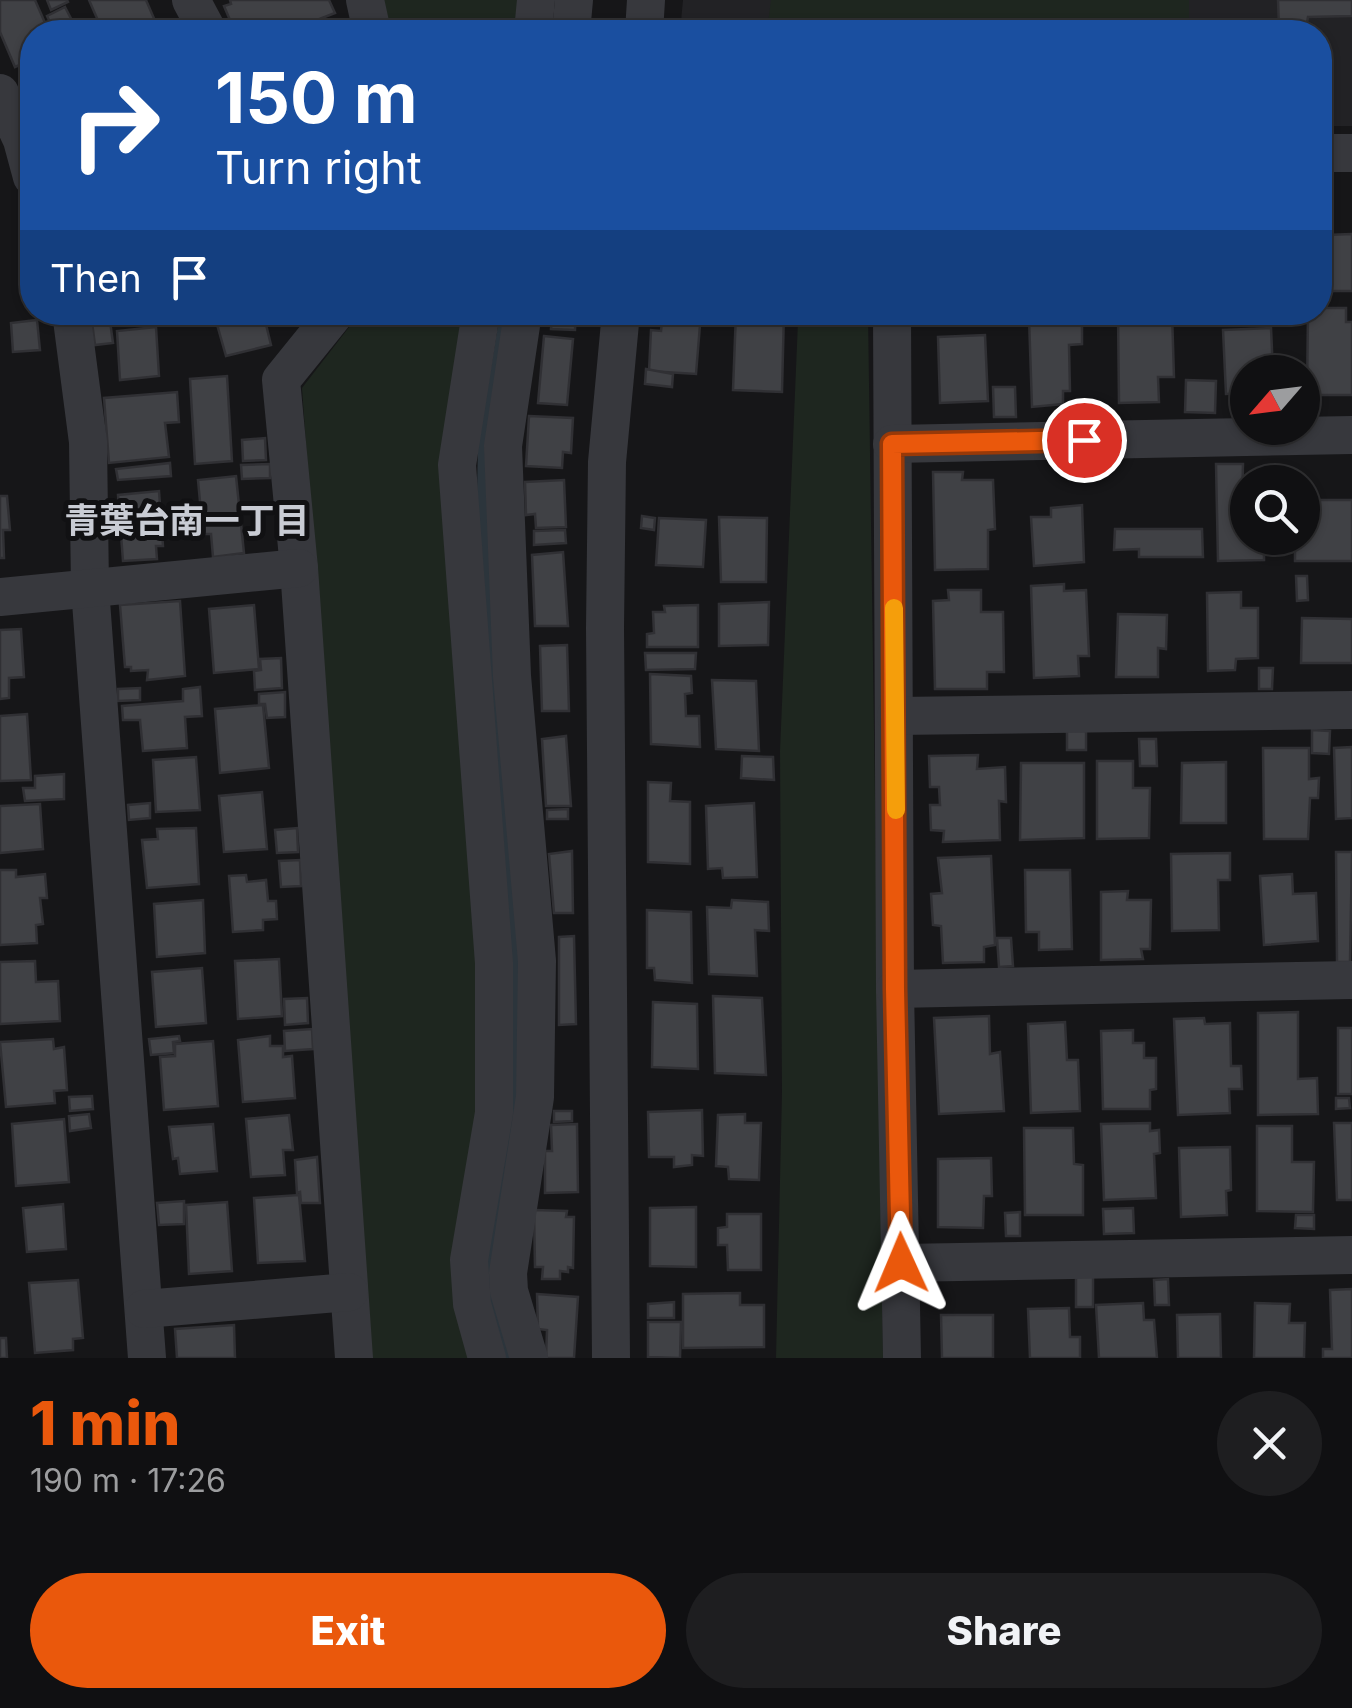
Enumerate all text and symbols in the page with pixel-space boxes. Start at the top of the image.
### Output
text: 150 m [215,55,418,140]
icon: right [50,60,180,190]
text: Turn right [215,140,422,195]
icon: arrive [162,250,217,305]
text: Then [50,255,142,301]
north arrow [1230,355,1320,445]
map controls [1230,355,1320,555]
pin [1042,398,1127,483]
icon: arrive [1057,413,1112,468]
button: search [1230,465,1320,555]
district label: 青葉台南一丁目 [64,499,310,541]
position arrow [849,1211,953,1315]
text: 1 min [30,1387,180,1459]
button: close [1217,1391,1322,1496]
text: 190 m · 17:26 [30,1461,226,1500]
button: Exit [30,1573,666,1688]
button: Share [686,1573,1322,1688]

